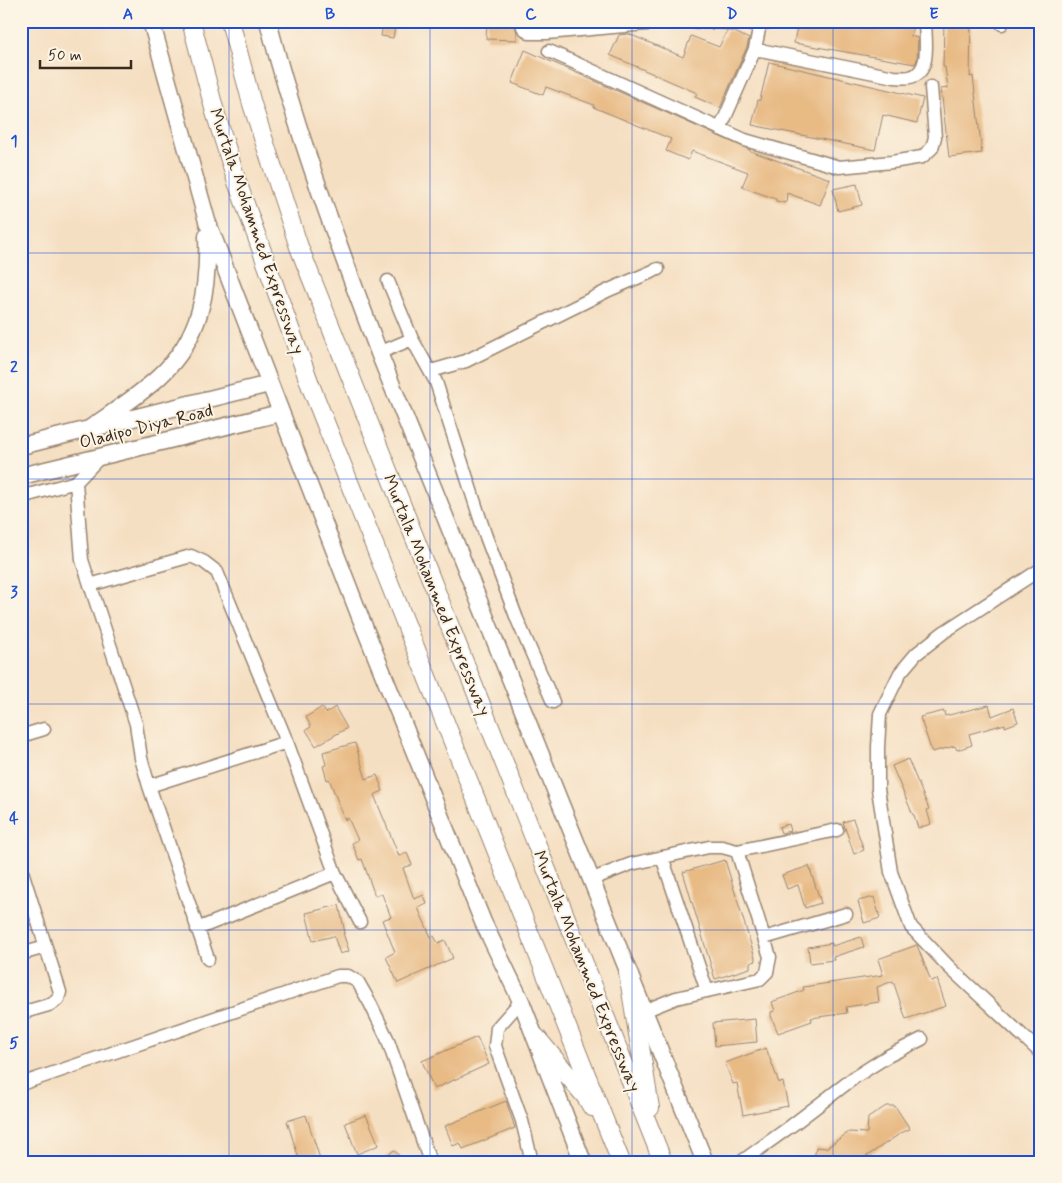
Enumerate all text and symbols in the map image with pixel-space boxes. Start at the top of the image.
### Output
text: A [123,4,133,25]
text: B [325,4,335,25]
text: C [525,4,537,25]
text: D [726,4,738,25]
text: E [929,4,939,25]
scale bar [40,38,131,70]
text: 50 m [48,46,82,66]
street label: Murtala Mohammed Expressway [203,105,309,357]
text: 1 [10,131,18,152]
text: 2 [10,357,18,378]
street label: Oladipo Diya Road [77,399,216,455]
street label: Murtala Mohammed Expressway [377,471,496,720]
text: 3 [10,582,18,603]
text: 4 [9,808,19,829]
street label: Murtala Mohammed Expressway [527,847,646,1096]
text: 5 [9,1033,19,1054]

